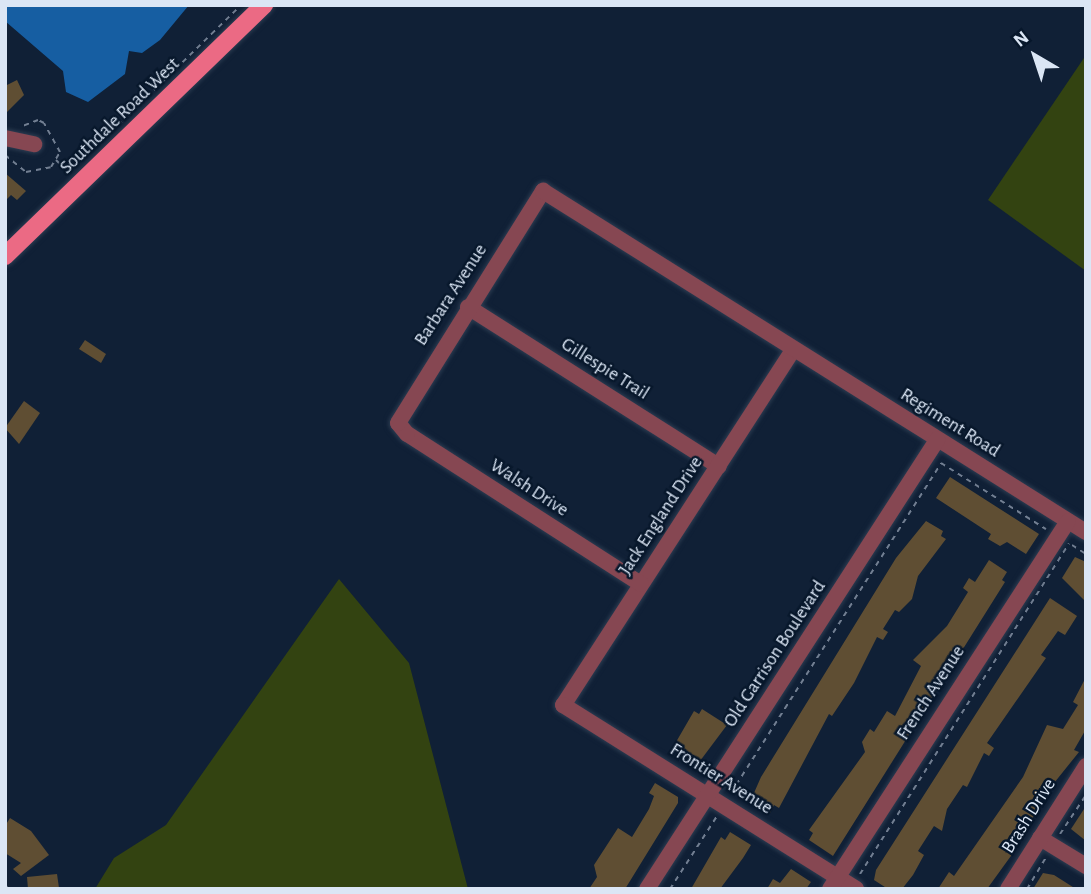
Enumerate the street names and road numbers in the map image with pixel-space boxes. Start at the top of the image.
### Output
street label: Southdale Road West [55,53,185,179]
street label: Barbara Avenue [410,240,492,350]
street label: Gillespie Trail [557,333,653,405]
street label: Regiment Road [896,383,1004,463]
street label: Jack England Drive [614,452,708,580]
street label: Walsh Drive [485,454,573,522]
street label: Old Garrison Boulevard [719,576,831,732]
street label: French Avenue [892,642,970,744]
street label: Frontier Avenue [665,738,777,820]
street label: Brash Drive [997,774,1061,858]

